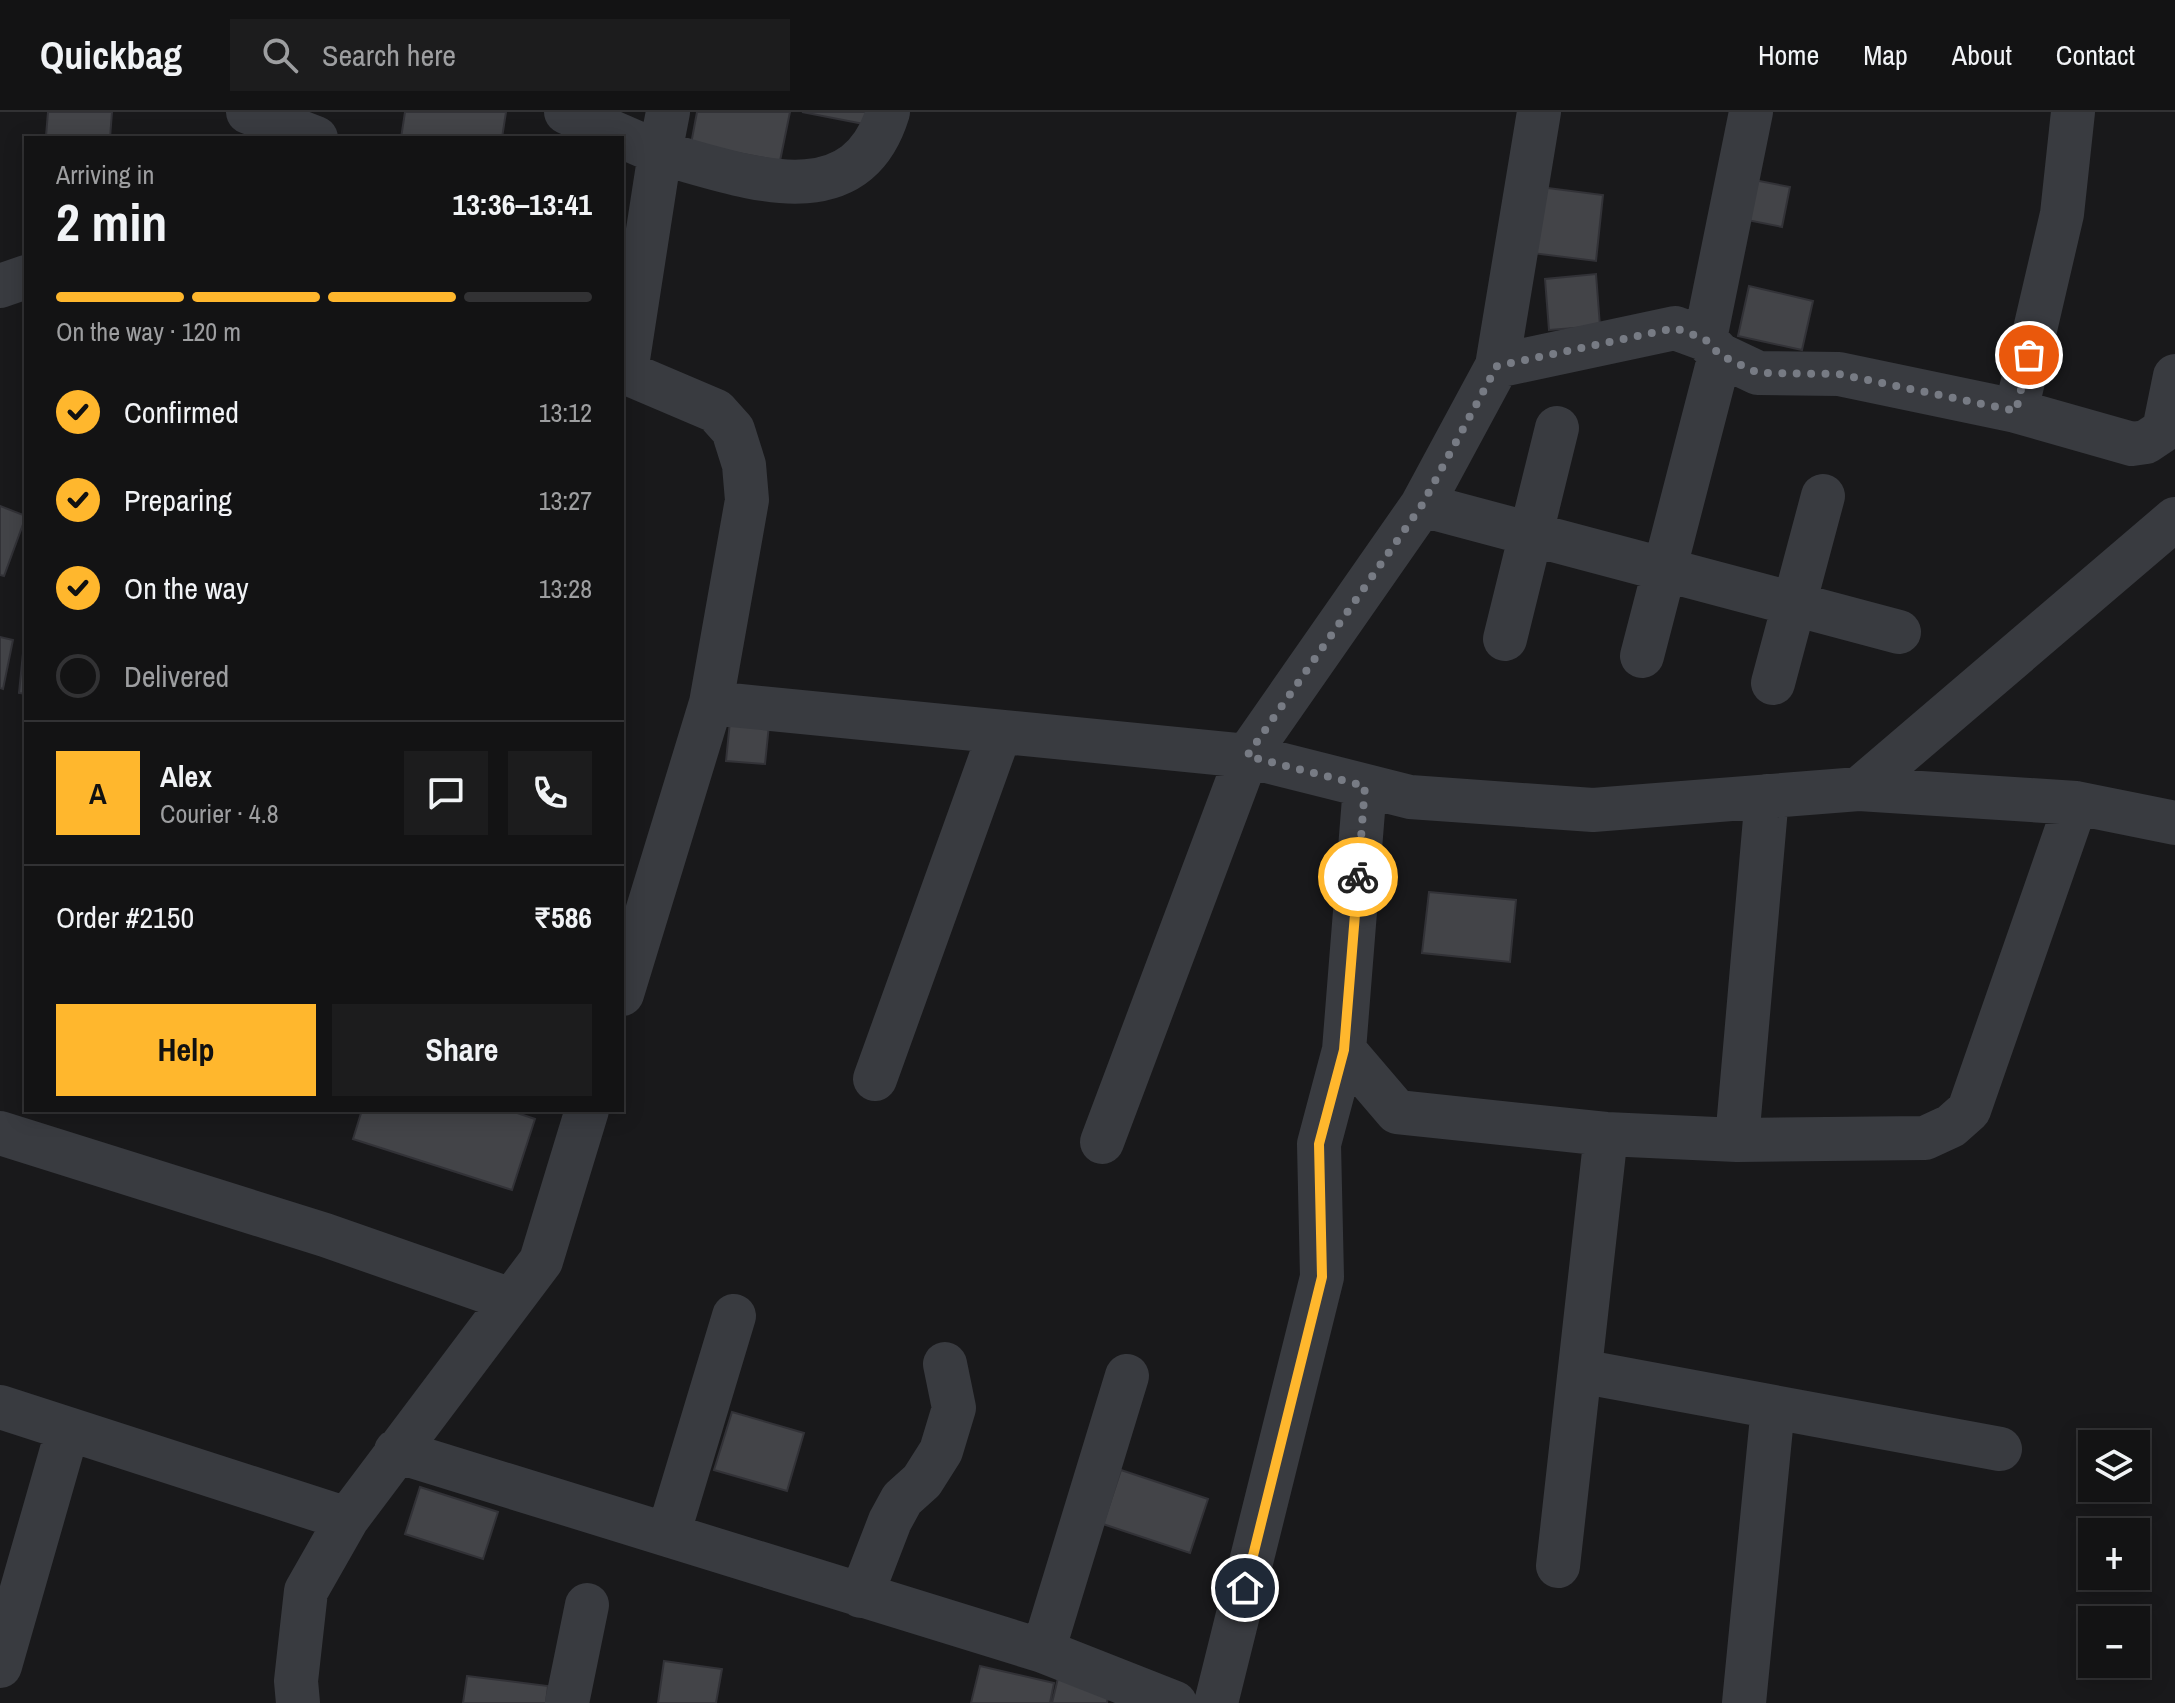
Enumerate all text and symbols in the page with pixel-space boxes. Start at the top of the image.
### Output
search box [230,19,790,91]
text: Quickbag [40,30,182,81]
icon: search [258,33,302,77]
text: Search here [322,35,456,75]
text: Home [1758,36,1819,74]
text: Map [1863,36,1908,74]
text: About [1952,36,2012,74]
text: Contact [2056,36,2135,74]
text: Arriving in [56,157,154,192]
text: 13:36–13:41 [453,184,592,224]
text: 2 min [56,187,167,257]
text: On the way · 120 m [56,314,241,349]
pin [1995,321,2063,389]
icon: bag [2007,333,2051,377]
icon: check [56,390,100,434]
text: Confirmed [124,392,239,432]
text: 13:12 [539,395,592,430]
icon: check [56,478,100,522]
text: Preparing [124,480,232,520]
text: 13:27 [539,483,592,518]
icon: check [56,566,100,610]
text: On the way [124,568,248,608]
text: 13:28 [539,571,592,606]
text: Delivered [124,656,229,696]
button: chat [404,751,488,835]
button: phone [508,751,592,835]
text: Alex [160,756,212,796]
text: A [89,773,107,813]
text: Courier · 4.8 [160,796,279,831]
courier [1318,837,1398,917]
icon: bike [1336,855,1380,899]
text: Order #2150 [56,897,194,937]
text: ₹586 [534,897,592,937]
button: Help [56,1004,316,1096]
button: Share [332,1004,592,1096]
map controls [2078,1430,2150,1678]
button: layers [2078,1430,2150,1502]
button: + [2078,1518,2150,1590]
pin [1211,1554,1279,1622]
icon: home [1223,1566,1267,1610]
button: − [2078,1606,2150,1678]

